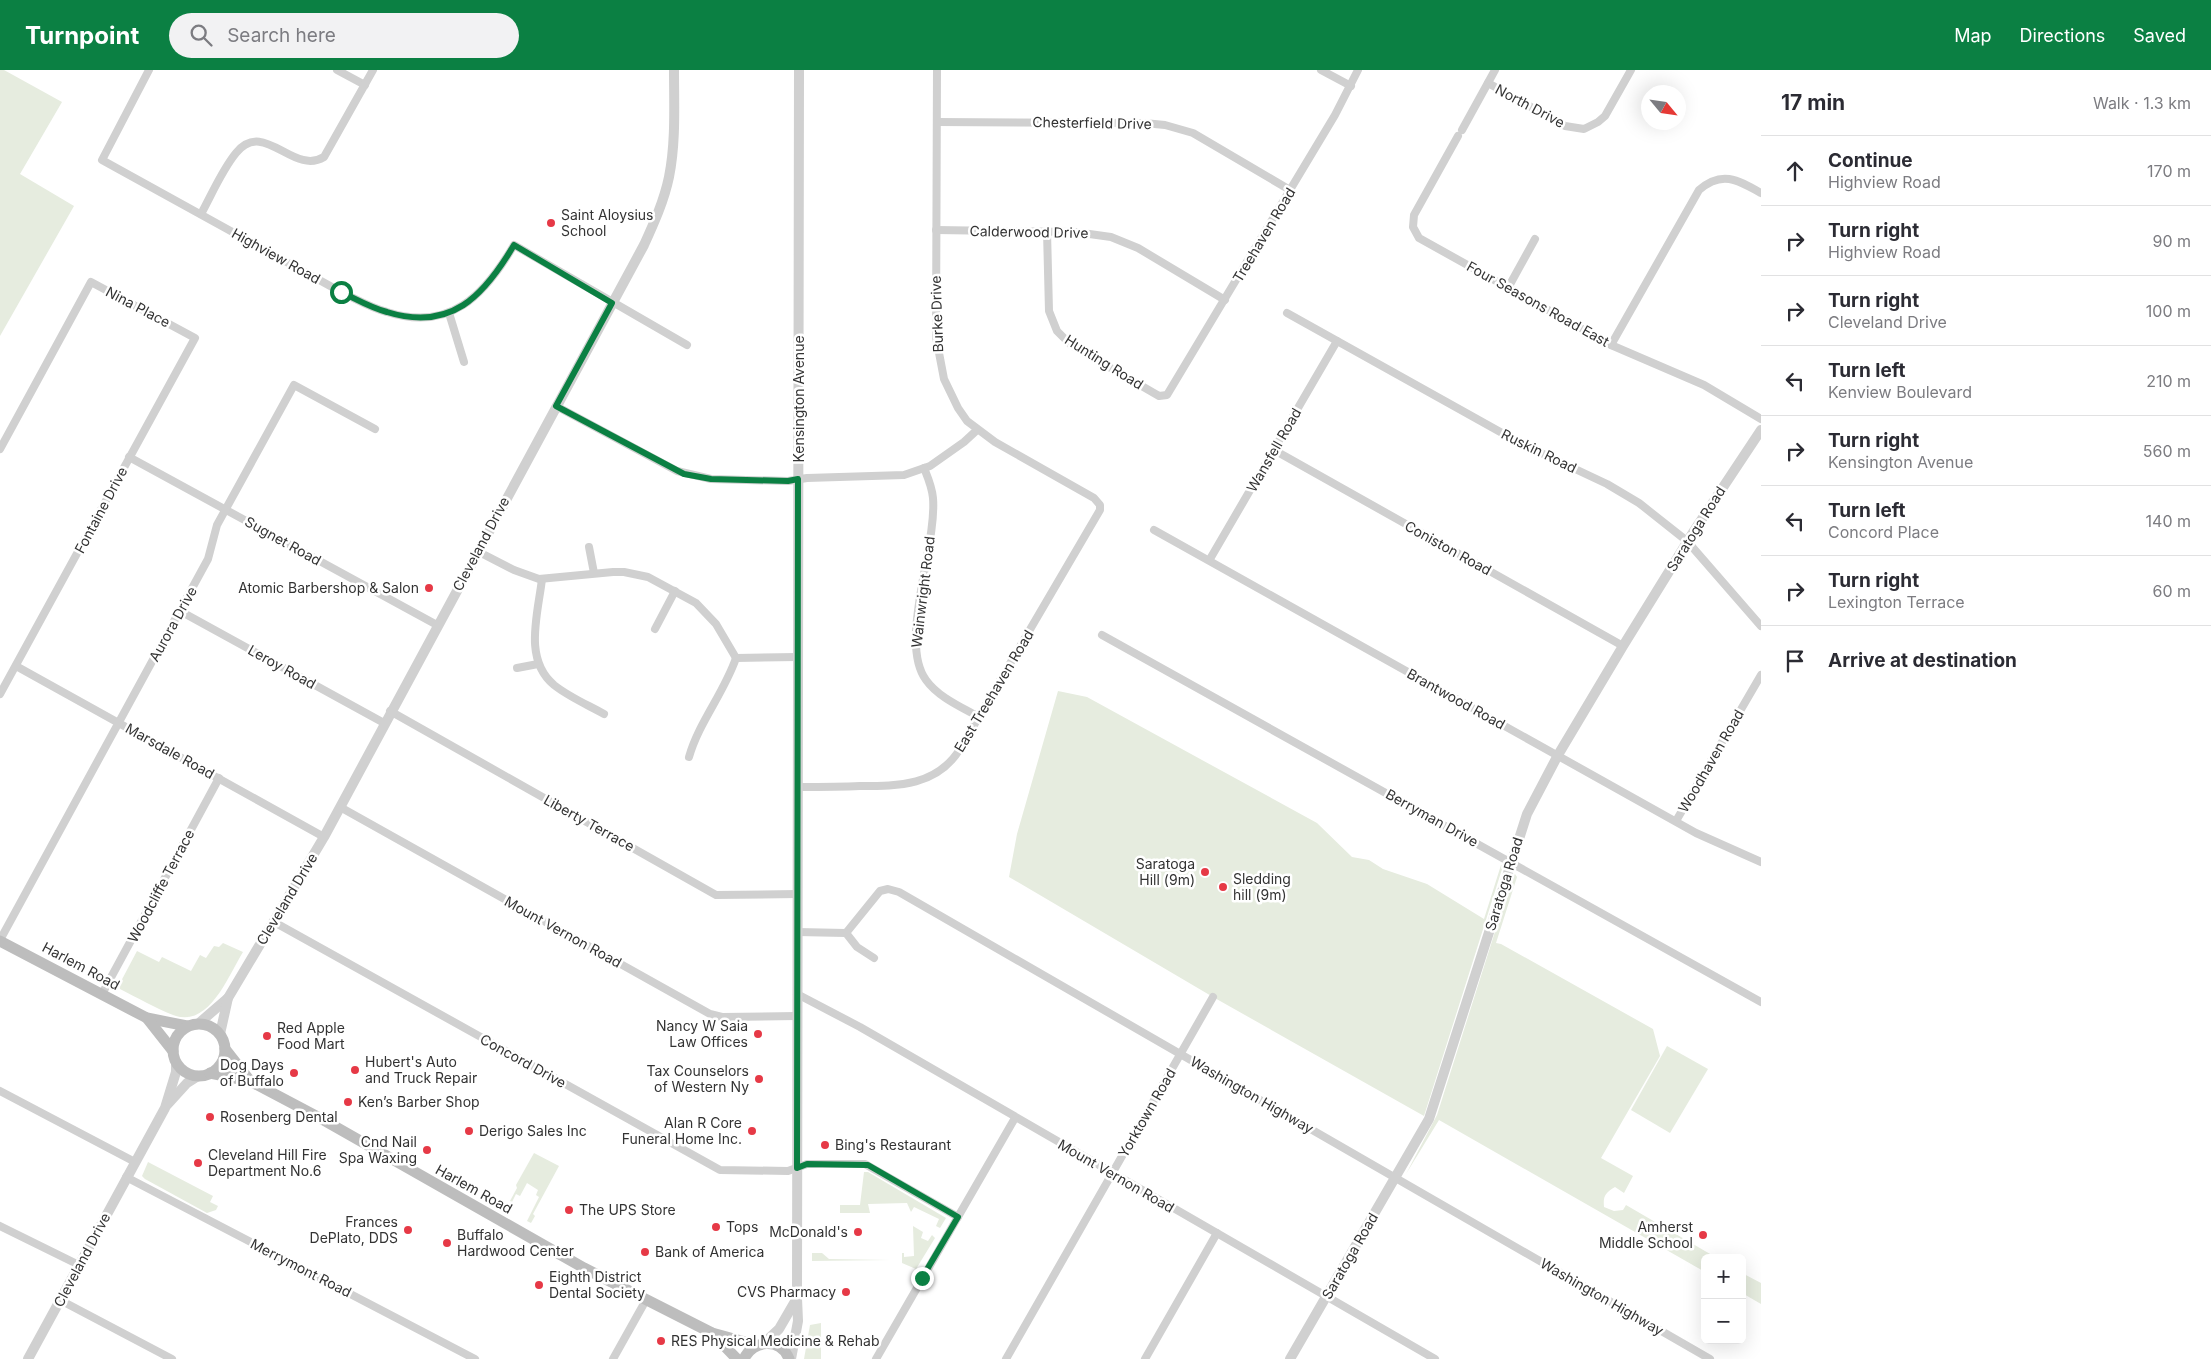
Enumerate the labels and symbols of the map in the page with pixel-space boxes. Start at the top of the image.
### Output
street label: North Drive [1493,80,1568,131]
north arrow [1641,85,1686,130]
street label: Chesterfield Drive [1032,113,1152,132]
street label: Treehaven Road [1229,184,1298,285]
place label: Saint Aloysius School [561,206,654,239]
marker: Saint Aloysius School [545,217,557,229]
street label: Calderwood Drive [969,222,1089,241]
street label: Highview Road [229,224,324,287]
street label: Four Seasons Road East [1464,257,1613,350]
street label: Burke Drive [927,275,946,353]
route start [330,281,353,304]
street label: Nina Place [103,283,173,331]
street label: Hunting Road [1062,331,1147,392]
street label: Kensington Avenue [790,335,807,463]
street label: Wansfell Road [1243,405,1304,495]
street label: Ruskin Road [1499,425,1580,476]
street label: Fontaine Drive [71,464,130,556]
street label: Saratoga Road [1663,483,1728,574]
street label: Cleveland Drive [449,494,512,594]
street label: Sugnet Road [242,513,324,568]
street label: Coniston Road [1402,517,1495,578]
street label: Wainwright Road [907,535,938,649]
place label: Atomic Barbershop & Salon [238,579,419,596]
marker: Atomic Barbershop & Salon [423,582,435,594]
street label: Aurora Drive [145,583,200,664]
street label: East Treehaven Road [950,627,1037,755]
street label: Leroy Road [245,641,319,692]
street label: Brantwood Road [1404,665,1508,733]
street label: Woodhaven Road [1674,706,1747,815]
street label: Marsdale Road [123,719,218,782]
street label: Berryman Drive [1383,785,1482,850]
street label: Liberty Terrace [541,791,638,854]
street label: Woodcliffe Terrace [124,826,198,945]
street label: Saratoga Road [1481,835,1526,933]
street label: Cleveland Drive [252,850,321,948]
place label: Saratoga Hill (9m) [1136,855,1195,888]
marker: Saratoga Hill (9m) [1199,866,1211,878]
place label: Sledding hill (9m) [1233,870,1291,903]
marker: Sledding hill (9m) [1217,881,1229,893]
street label: Mount Vernon Road [502,892,625,971]
street label: Harlem Road [40,938,123,993]
place label: Nancy W Saia Law Offices [656,1017,748,1050]
place label: Red Apple Food Mart [277,1019,345,1052]
marker: Nancy W Saia Law Offices [752,1028,764,1040]
marker: Red Apple Food Mart [261,1030,273,1042]
street label: Concord Drive [477,1030,569,1091]
street label: Washington Highway [1188,1052,1317,1137]
place label: Hubert's Auto and Truck Repair [365,1053,477,1086]
place label: Dog Days of Buffalo [220,1056,284,1089]
place label: Tax Counselors of Western Ny [646,1062,749,1095]
marker: Hubert's Auto and Truck Repair [349,1064,361,1076]
street label: Yorktown Road [1114,1065,1179,1160]
marker: Dog Days of Buffalo [288,1067,300,1079]
marker: Tax Counselors of Western Ny [753,1073,765,1085]
place label: Ken’s Barber Shop [358,1093,480,1110]
marker: Ken’s Barber Shop [342,1096,354,1108]
place label: Rosenberg Dental [220,1108,338,1125]
marker: Rosenberg Dental [204,1111,216,1123]
place label: Alan R Core Funeral Home Inc. [622,1114,742,1147]
place label: Derigo Sales Inc [479,1122,587,1139]
marker: Derigo Sales Inc [463,1125,475,1137]
marker: Alan R Core Funeral Home Inc. [746,1125,758,1137]
place label: Cnd Nail Spa Waxing [339,1133,417,1166]
street label: Mount Vernon Road [1055,1135,1177,1216]
place label: Bing's Restaurant [835,1136,951,1153]
marker: Bing's Restaurant [819,1139,831,1151]
marker: Cnd Nail Spa Waxing [421,1144,433,1156]
place label: Cleveland Hill Fire Department No.6 [208,1146,327,1179]
marker: Cleveland Hill Fire Department No.6 [192,1157,204,1169]
street label: Harlem Road [433,1160,516,1217]
place label: The UPS Store [579,1201,676,1218]
marker: The UPS Store [563,1204,575,1216]
street label: Cleveland Drive [50,1210,113,1310]
street label: Saratoga Road [1318,1210,1381,1302]
place label: Frances DePlato, DDS [310,1213,398,1246]
place label: Tops [726,1218,758,1235]
place label: Amherst Middle School [1599,1218,1693,1251]
marker: Tops [710,1221,722,1233]
place label: McDonald's [769,1223,848,1240]
marker: Frances DePlato, DDS [402,1224,414,1236]
place label: Buffalo Hardwood Center [457,1226,574,1259]
marker: McDonald's [852,1226,864,1238]
marker: Amherst Middle School [1697,1229,1709,1241]
street label: Merrymont Road [248,1235,354,1300]
marker: Buffalo Hardwood Center [441,1237,453,1249]
place label: Bank of America [655,1243,764,1260]
marker: Bank of America [639,1246,651,1258]
street label: Washington Highway [1538,1254,1667,1339]
route end [911,1267,934,1290]
place label: Eighth District Dental Society [549,1268,645,1301]
marker: Eighth District Dental Society [533,1279,545,1291]
place label: CVS Pharmacy [737,1283,836,1300]
marker: CVS Pharmacy [840,1286,852,1298]
place label: RES Physical Medicine & Rehab [671,1332,880,1349]
marker: RES Physical Medicine & Rehab [655,1335,667,1347]

